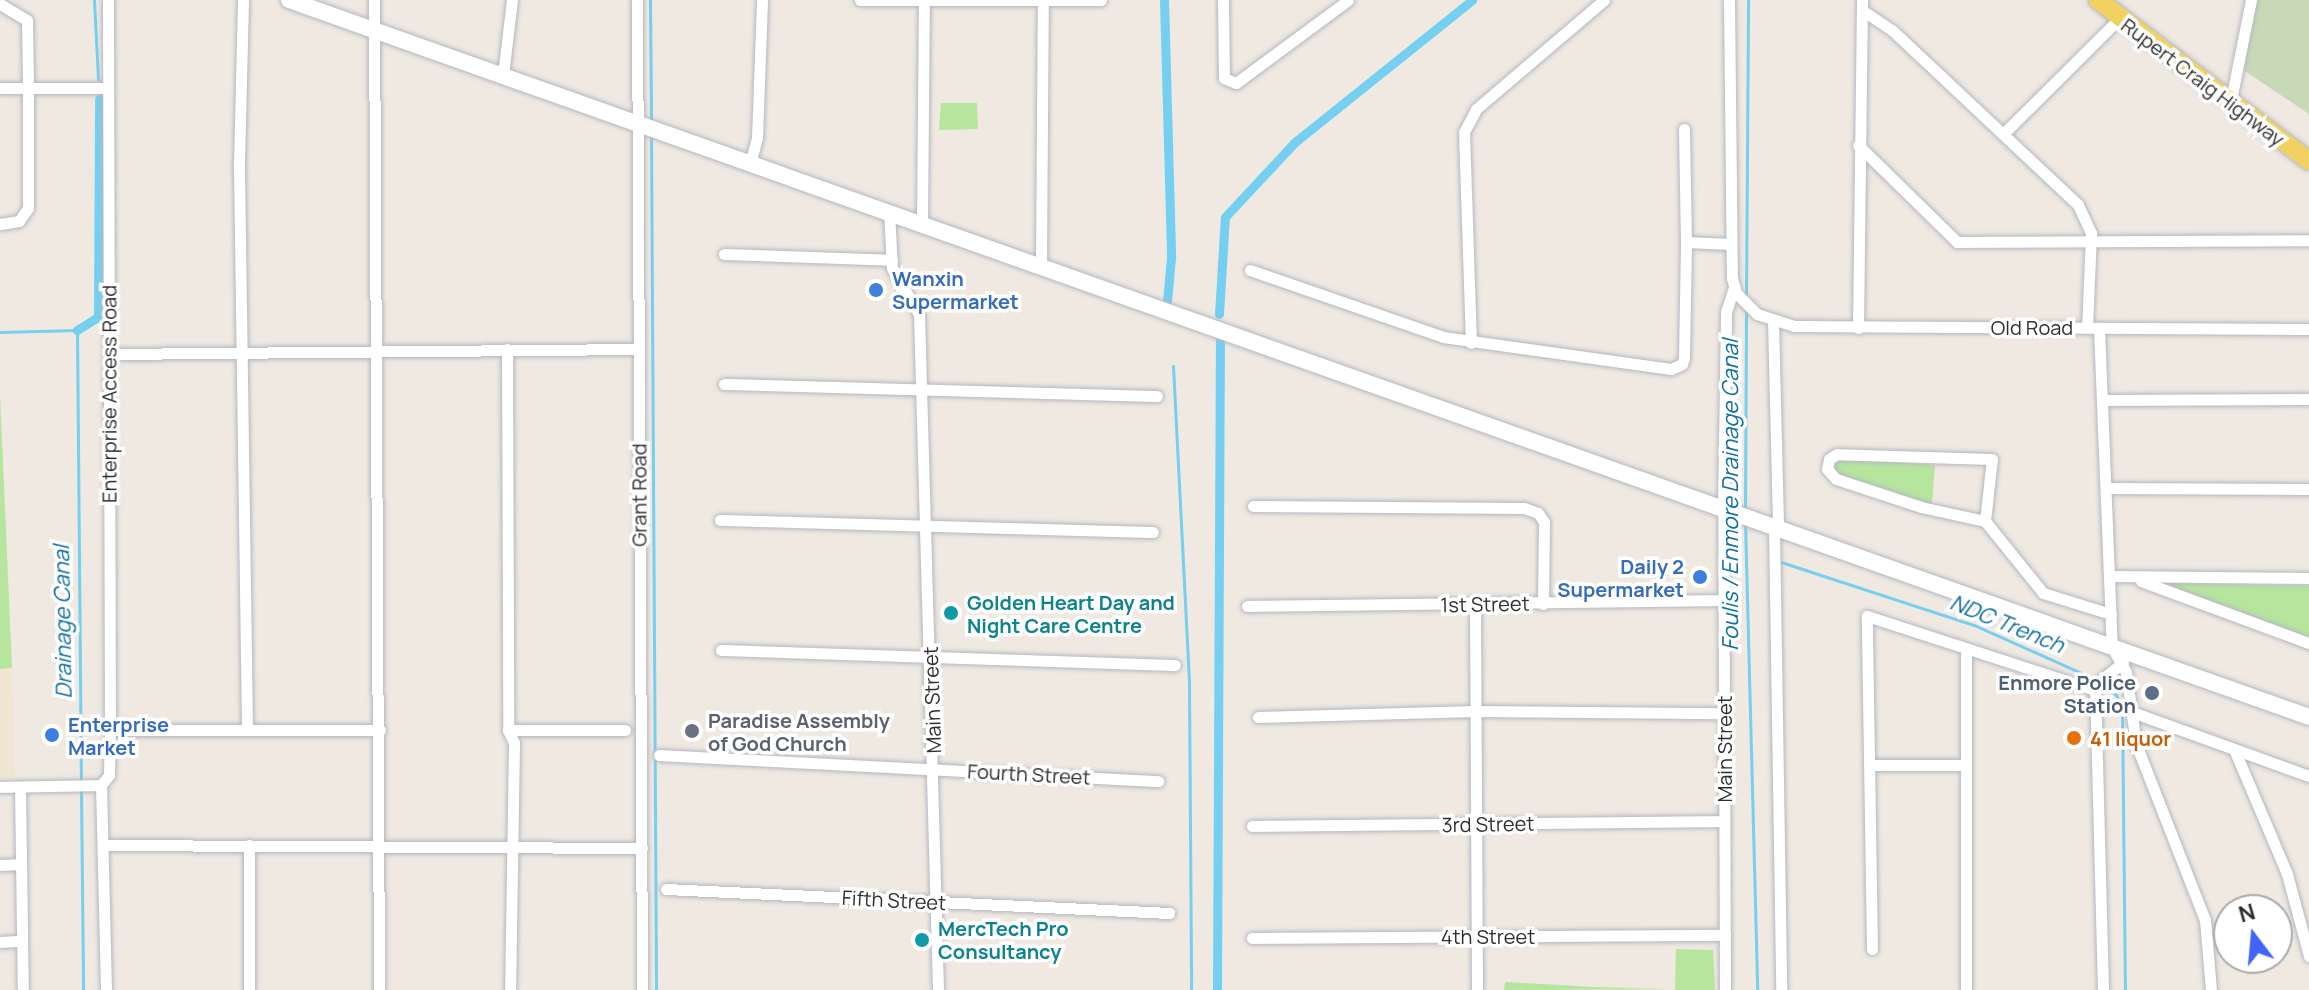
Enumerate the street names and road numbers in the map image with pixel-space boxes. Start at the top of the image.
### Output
street label: Rupert Craig Highway [2117,13,2289,151]
street label: Enterprise Access Road [97,285,121,503]
street label: Old Road [1991,315,2073,339]
street label: Grant Road [627,443,651,547]
street label: 1st Street [1440,591,1530,617]
street label: Main Street [918,646,946,754]
street label: Main Street [1712,695,1736,803]
street label: Fourth Street [967,759,1091,789]
street label: 3rd Street [1441,811,1535,837]
street label: Fifth Street [841,885,947,915]
street label: 4th Street [1441,924,1535,948]

